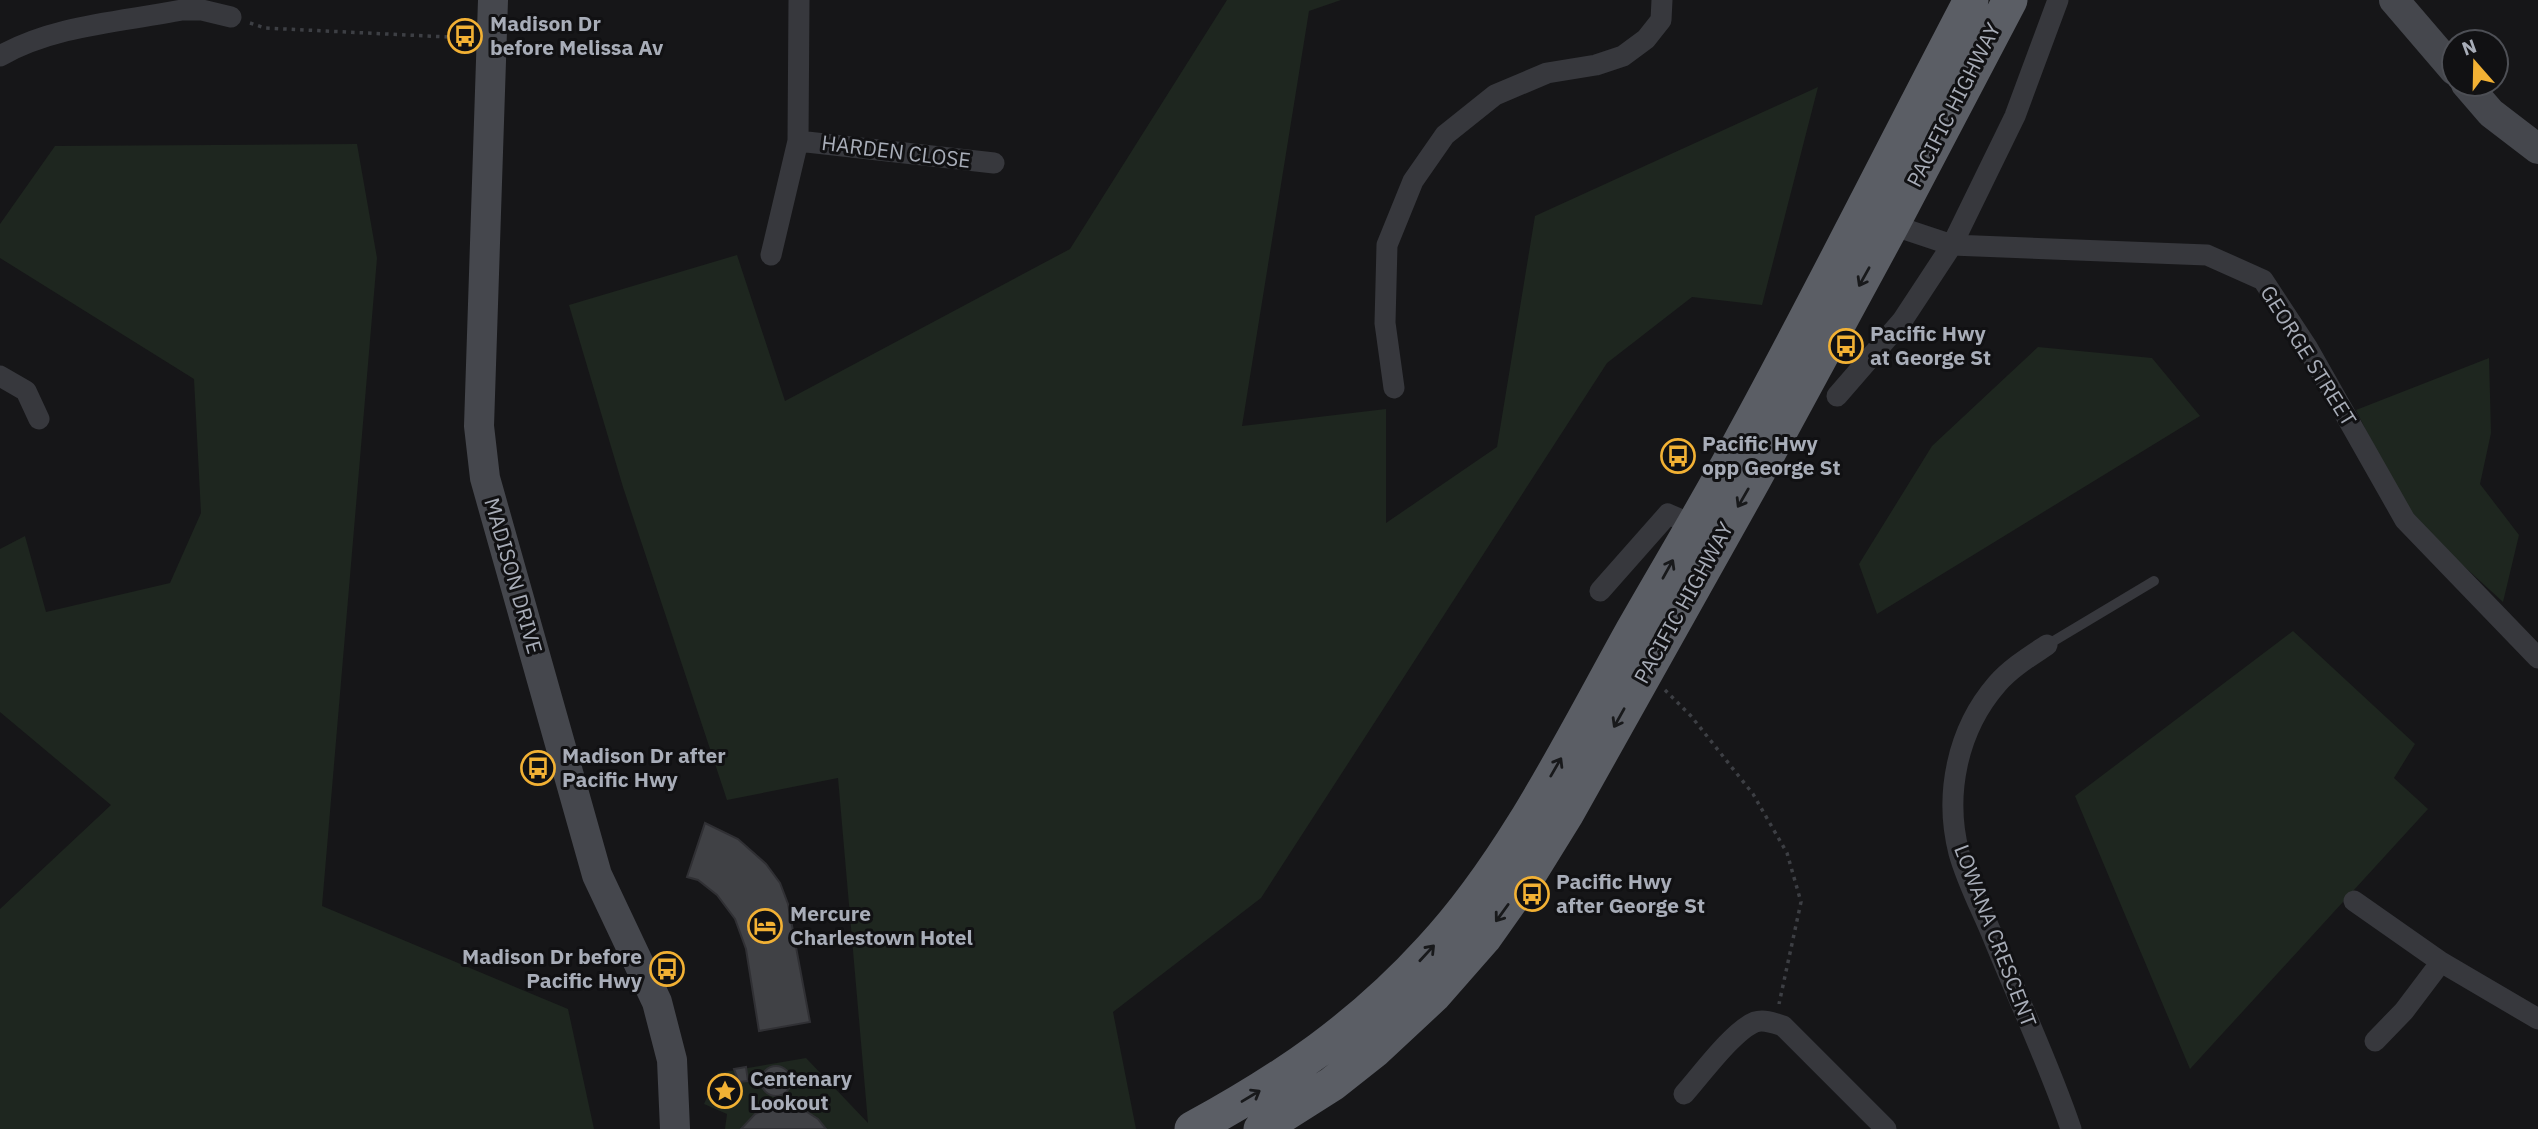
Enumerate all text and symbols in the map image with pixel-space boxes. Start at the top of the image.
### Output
place label: Madison Dr before Melissa Av [490,9,664,61]
bus stop icon: Madison Dr before Melissa Av [446,17,484,55]
street label: PACIFIC HIGHWAY [1900,17,2007,191]
north arrow [2440,28,2510,98]
text: N [2459,33,2480,61]
street label: HARDEN CLOSE [820,128,972,174]
one-way arrow [1857,266,1870,287]
street label: GEORGE STREET [2254,280,2363,431]
place label: Pacific Hwy at George St [1870,319,1991,371]
bus stop icon: Pacific Hwy at George St [1827,327,1865,365]
place label: Pacific Hwy opp George St [1702,429,1841,481]
bus stop icon: Pacific Hwy opp George St [1659,437,1697,475]
one-way arrow [1736,488,1750,508]
street label: MADISON DRIVE [478,495,550,657]
street label: PACIFIC HIGHWAY [1627,516,1739,688]
one-way arrow [1661,559,1675,579]
one-way arrow [1612,707,1626,728]
place label: Madison Dr after Pacific Hwy [562,741,726,793]
bus stop icon: Madison Dr after Pacific Hwy [519,749,557,787]
one-way arrow [1549,757,1563,777]
street label: LOWANA CRESCENT [1948,840,2044,1031]
place label: Pacific Hwy after George St [1556,867,1705,919]
bus stop icon: Pacific Hwy after George St [1513,875,1551,913]
place label: Mercure Charlestown Hotel [790,899,973,951]
one-way arrow [1495,903,1509,922]
hotel icon: Mercure Charlestown Hotel [746,907,784,945]
place label: Madison Dr before Pacific Hwy [462,942,643,994]
one-way arrow [1419,945,1436,962]
bus stop icon: Madison Dr before Pacific Hwy [648,950,686,988]
place label: Centenary Lookout [750,1064,853,1116]
place icon: Centenary Lookout [706,1072,744,1110]
one-way arrow [1241,1089,1261,1103]

